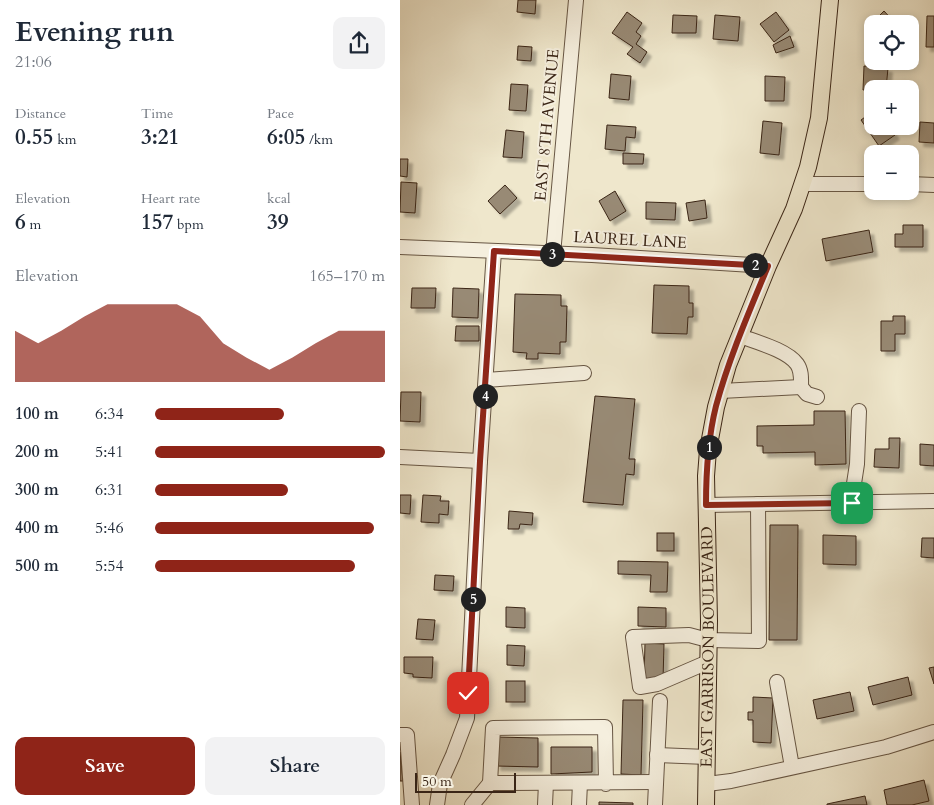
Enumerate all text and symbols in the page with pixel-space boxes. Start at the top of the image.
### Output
text: Evening run [15,13,174,51]
map controls [864,15,919,200]
button: locate [864,15,919,70]
button: share [333,17,385,69]
street label: EAST 8TH AVENUE [529,48,565,202]
text: 21:06 [15,51,52,73]
button: + [864,80,919,135]
text: Distance [15,104,66,123]
text: Time [141,104,173,123]
text: Pace [267,104,294,123]
text: 0.55 [15,123,53,152]
text: 3:21 [141,123,179,152]
text: 6:05 [267,123,305,152]
text: km [53,130,76,149]
text: /km [305,130,333,149]
button: − [864,145,919,200]
text: Elevation [15,189,71,208]
text: Heart rate [141,189,200,208]
text: kcal [267,189,291,208]
text: 6 [15,208,26,237]
text: 157 [141,208,173,237]
text: 39 [267,208,289,237]
text: m [26,215,41,234]
text: bpm [173,215,204,234]
street label: LAUREL LANE [573,226,687,254]
pin: 3 [540,242,564,266]
text: 3 [549,245,556,264]
pin: 2 [742,252,768,278]
text: 2 [752,256,759,275]
text: Elevation [15,265,79,287]
text: 165–170 m [309,265,385,287]
pin: 4 [472,384,498,408]
text: 4 [482,387,489,406]
text: 100 m [15,403,59,425]
text: 6:34 [95,403,124,425]
pin: 1 [696,434,722,460]
text: 1 [706,438,713,457]
text: 200 m [15,441,59,463]
text: 5:41 [95,441,124,463]
text: 300 m [15,479,59,501]
text: 6:31 [95,479,124,501]
pin [831,482,873,524]
icon: arrive [838,489,866,517]
text: 400 m [15,517,59,539]
text: 5:46 [95,517,124,539]
street label: EAST GARRISON BOULEVARD [696,526,720,768]
text: 500 m [15,555,59,577]
text: 5:54 [95,555,124,577]
pin: 5 [460,586,486,612]
text: 5 [470,590,477,609]
pin [447,672,489,714]
icon: check [454,679,482,707]
button: Save [15,737,195,795]
button: Share [205,737,385,795]
scale bar [415,770,516,793]
text: 50 m [422,772,452,791]

